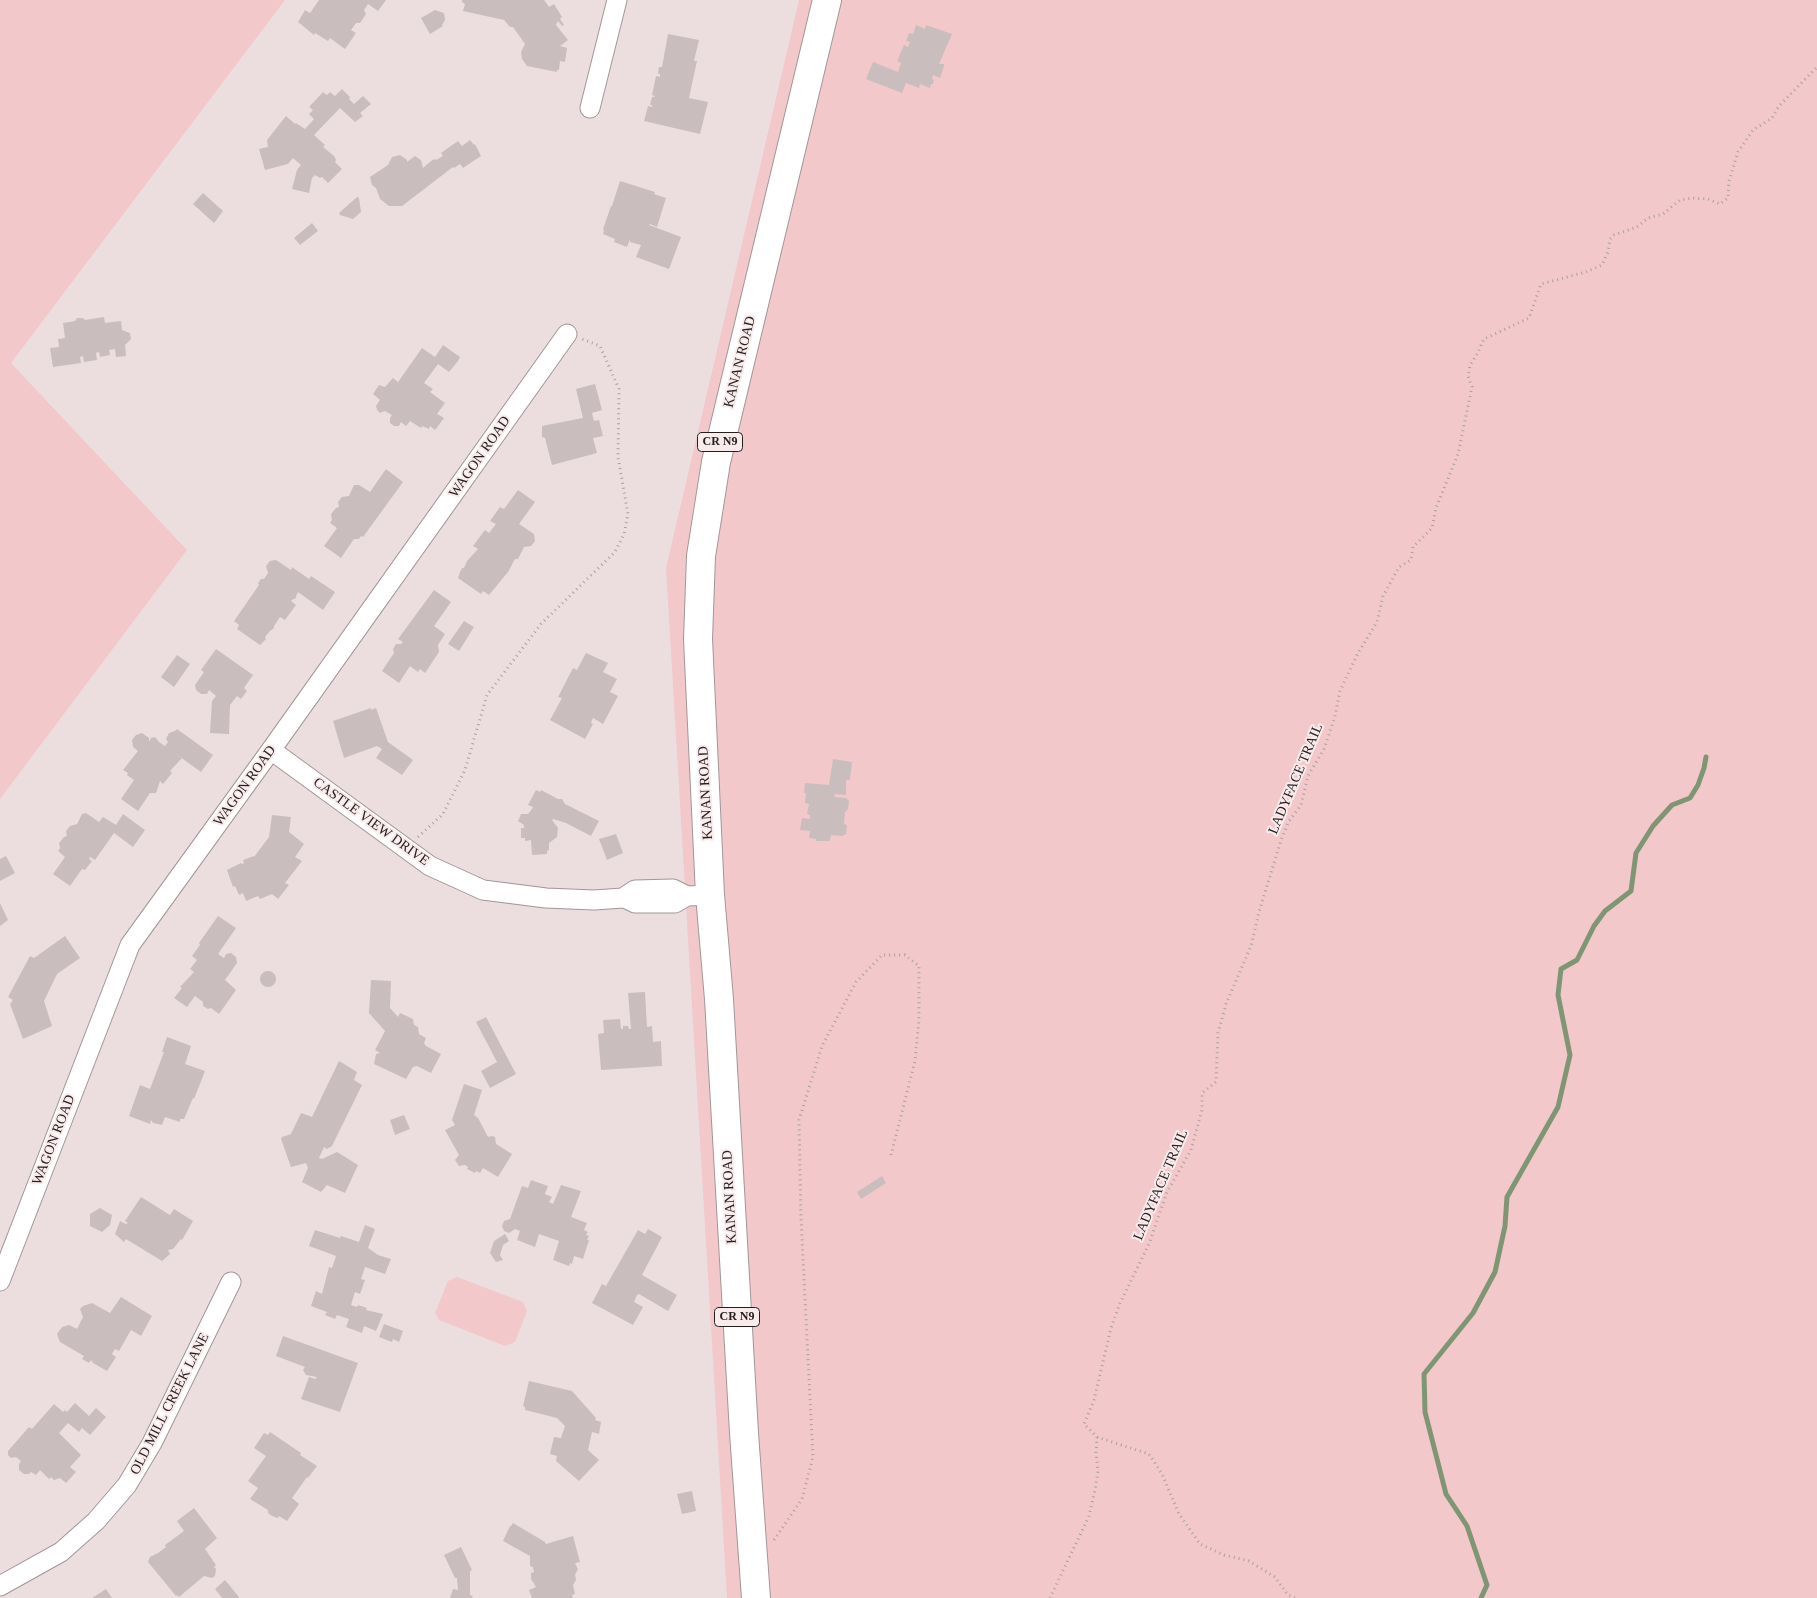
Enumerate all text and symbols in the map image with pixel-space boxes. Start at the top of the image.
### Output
street label: KANAN ROAD [721,314,759,410]
street label: WAGON ROAD [446,413,514,501]
road number: CR N9 [698,432,742,452]
street label: LADYFACE TRAIL [1265,721,1327,837]
street label: WAGON ROAD [210,743,280,829]
street label: KANAN ROAD [695,746,717,840]
street label: CASTLE VIEW DRIVE [310,774,432,870]
street label: WAGON ROAD [29,1093,79,1187]
street label: LADYFACE TRAIL [1130,1127,1192,1243]
street label: KANAN ROAD [719,1150,741,1244]
road number: CR N9 [714,1308,760,1326]
street label: OLD MILL CREEK LANE [127,1330,213,1478]

